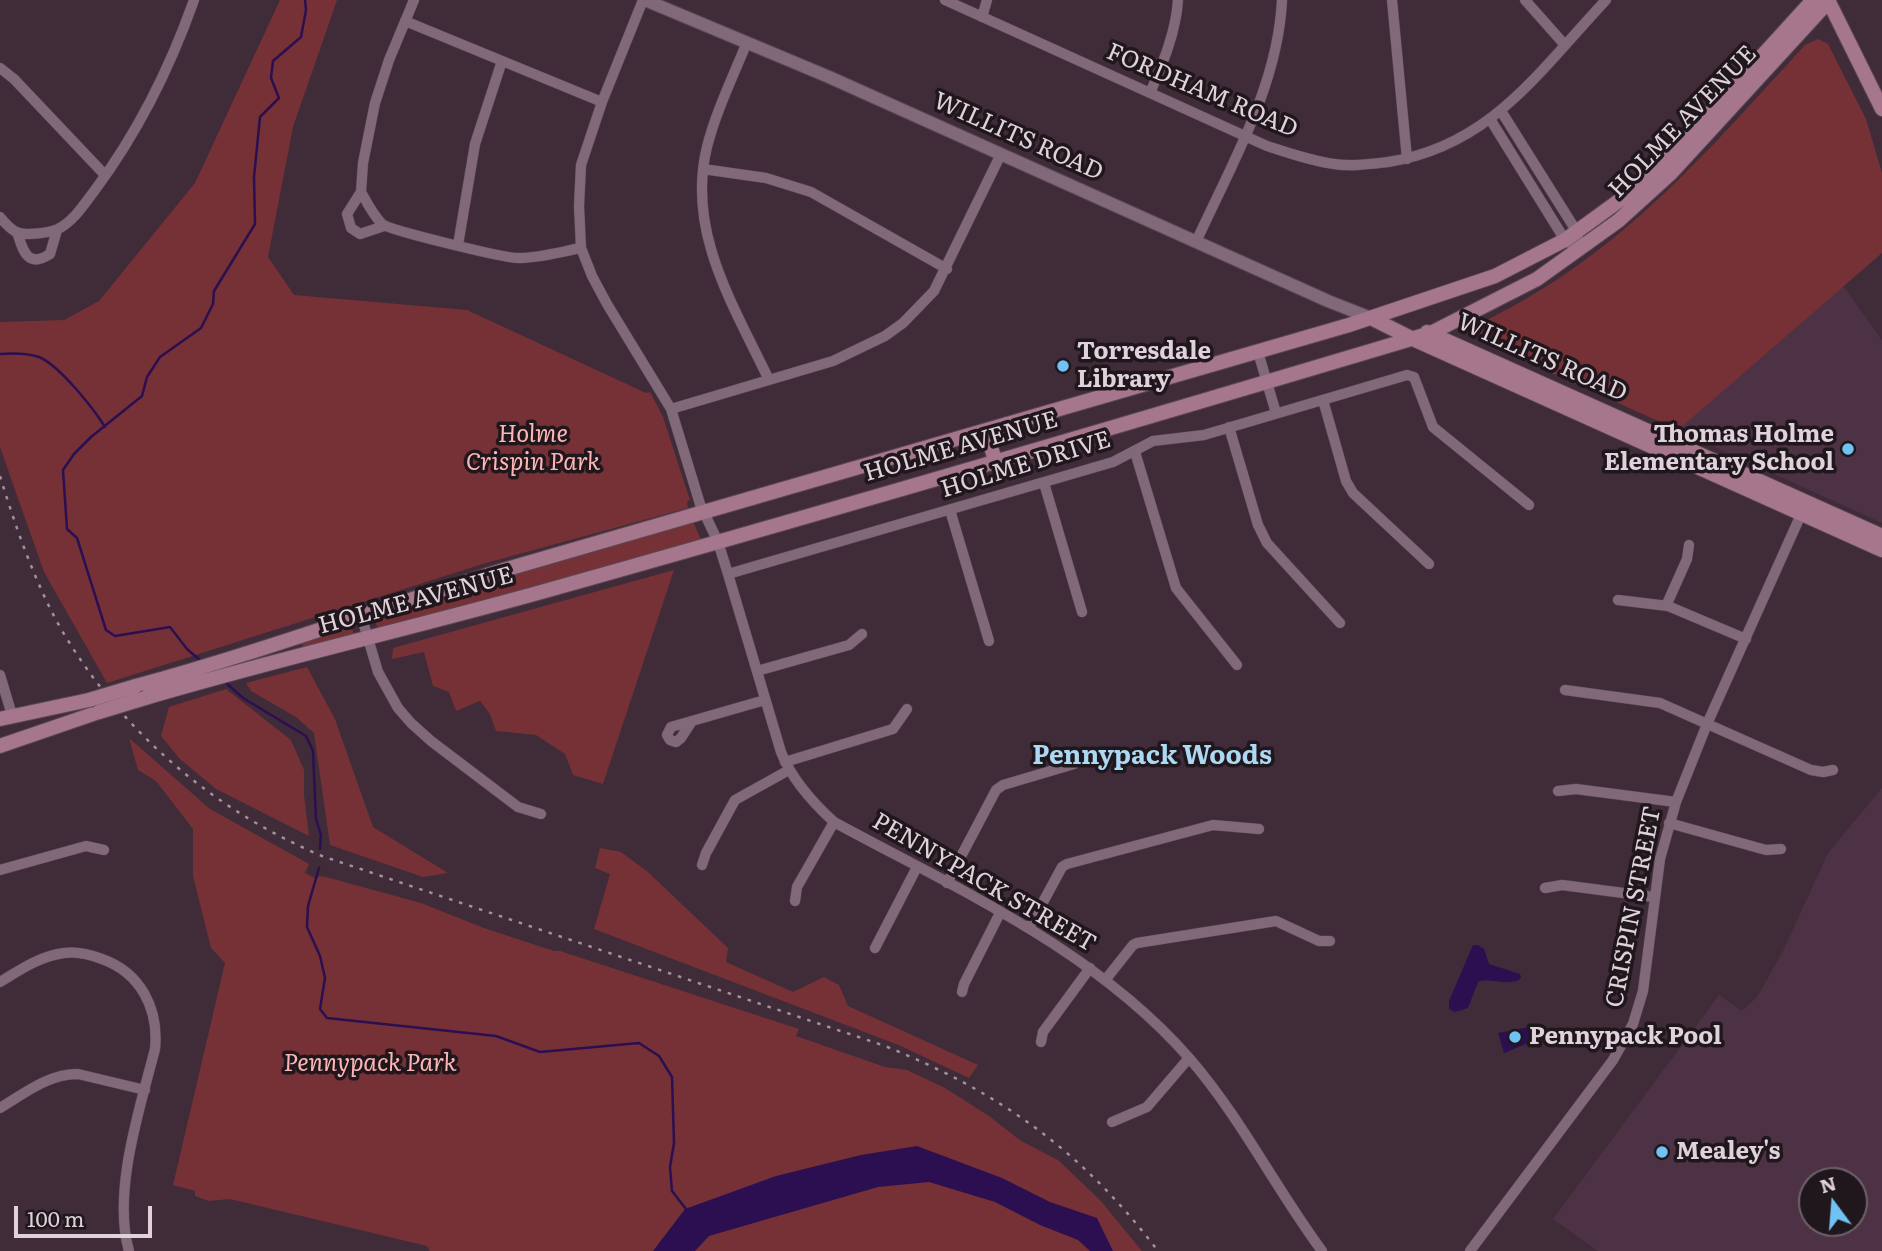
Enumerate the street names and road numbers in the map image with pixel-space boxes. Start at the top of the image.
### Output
street label: FORDHAM ROAD [1102,38,1302,144]
street label: HOLME AVENUE [1603,40,1763,204]
street label: WILLITS ROAD [929,87,1107,187]
street label: WILLITS ROAD [1453,308,1631,408]
street label: HOLME AVENUE [861,406,1061,488]
street label: HOLME DRIVE [938,425,1114,505]
street label: HOLME AVENUE [316,561,516,641]
street label: CRISPIN STREET [1600,804,1668,1010]
street label: PENNYPACK STREET [867,807,1101,959]

